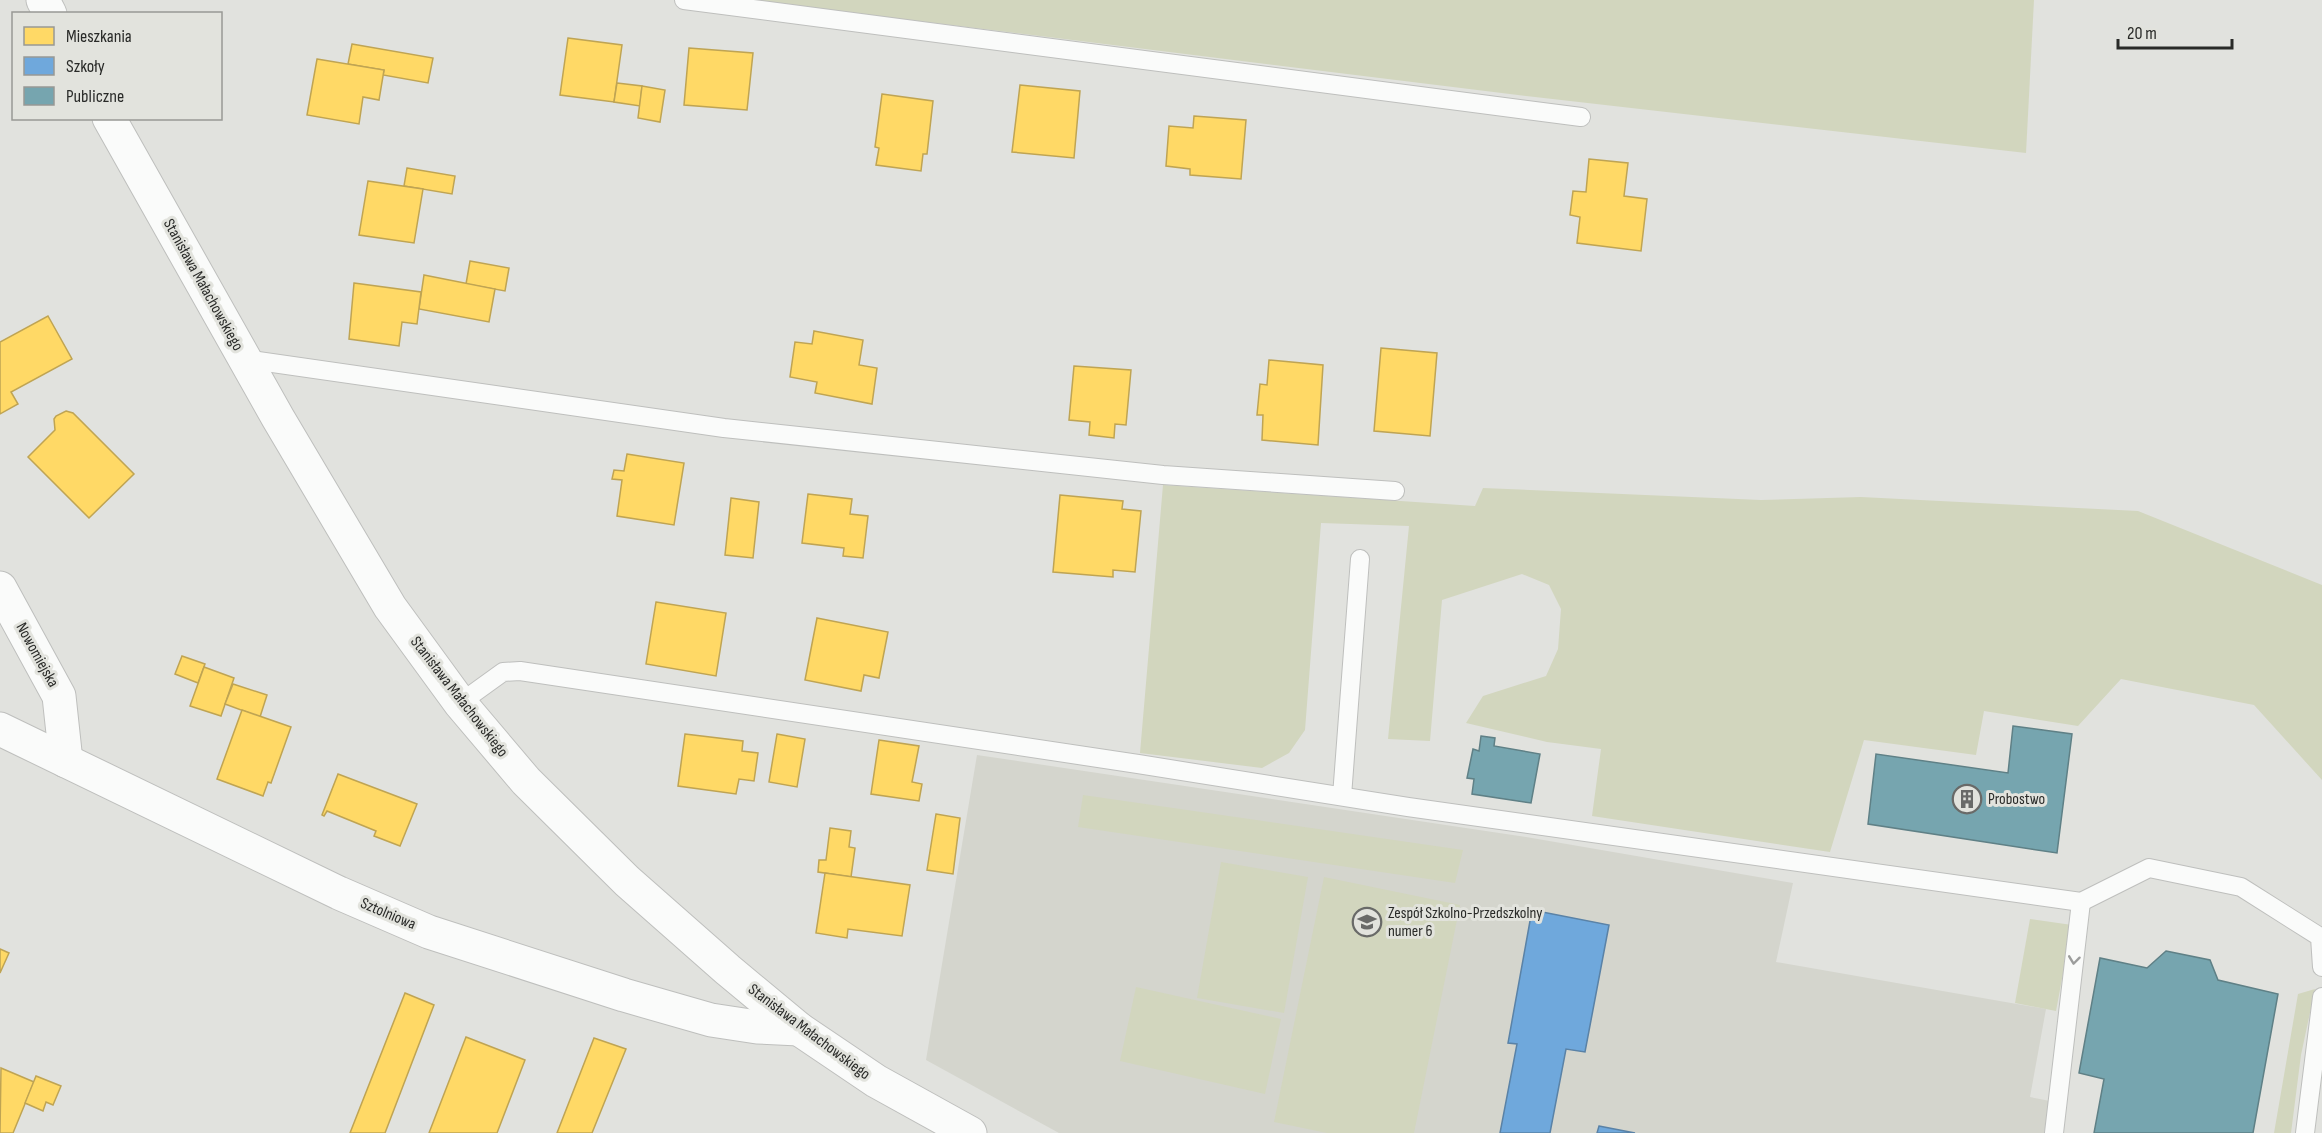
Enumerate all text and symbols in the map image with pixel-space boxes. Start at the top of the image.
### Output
legend [12,12,222,120]
scale bar [2118,12,2232,50]
text: 20 m [2127,23,2157,44]
text: Mieszkania [66,26,132,47]
text: Szkoły [66,56,105,77]
text: Publiczne [66,86,124,107]
street label: Stanisława Małachowskiego [159,216,247,354]
street label: Nowomiejska [12,619,62,691]
street label: Stanisława Małachowskiego [406,633,512,761]
building icon: Probostwo [1951,783,1983,815]
place label: Probostwo [1988,790,2045,809]
street label: Sztolniowa [357,894,419,934]
place label: Zespół Szkolno-Przedszkolny numer 6 [1388,904,1542,941]
school or university icon: Zespół Szkolno-Przedszkolny numer 6 [1351,906,1383,938]
one-way arrow [2069,956,2081,965]
street label: Stanisława Małachowskiego [744,980,874,1084]

